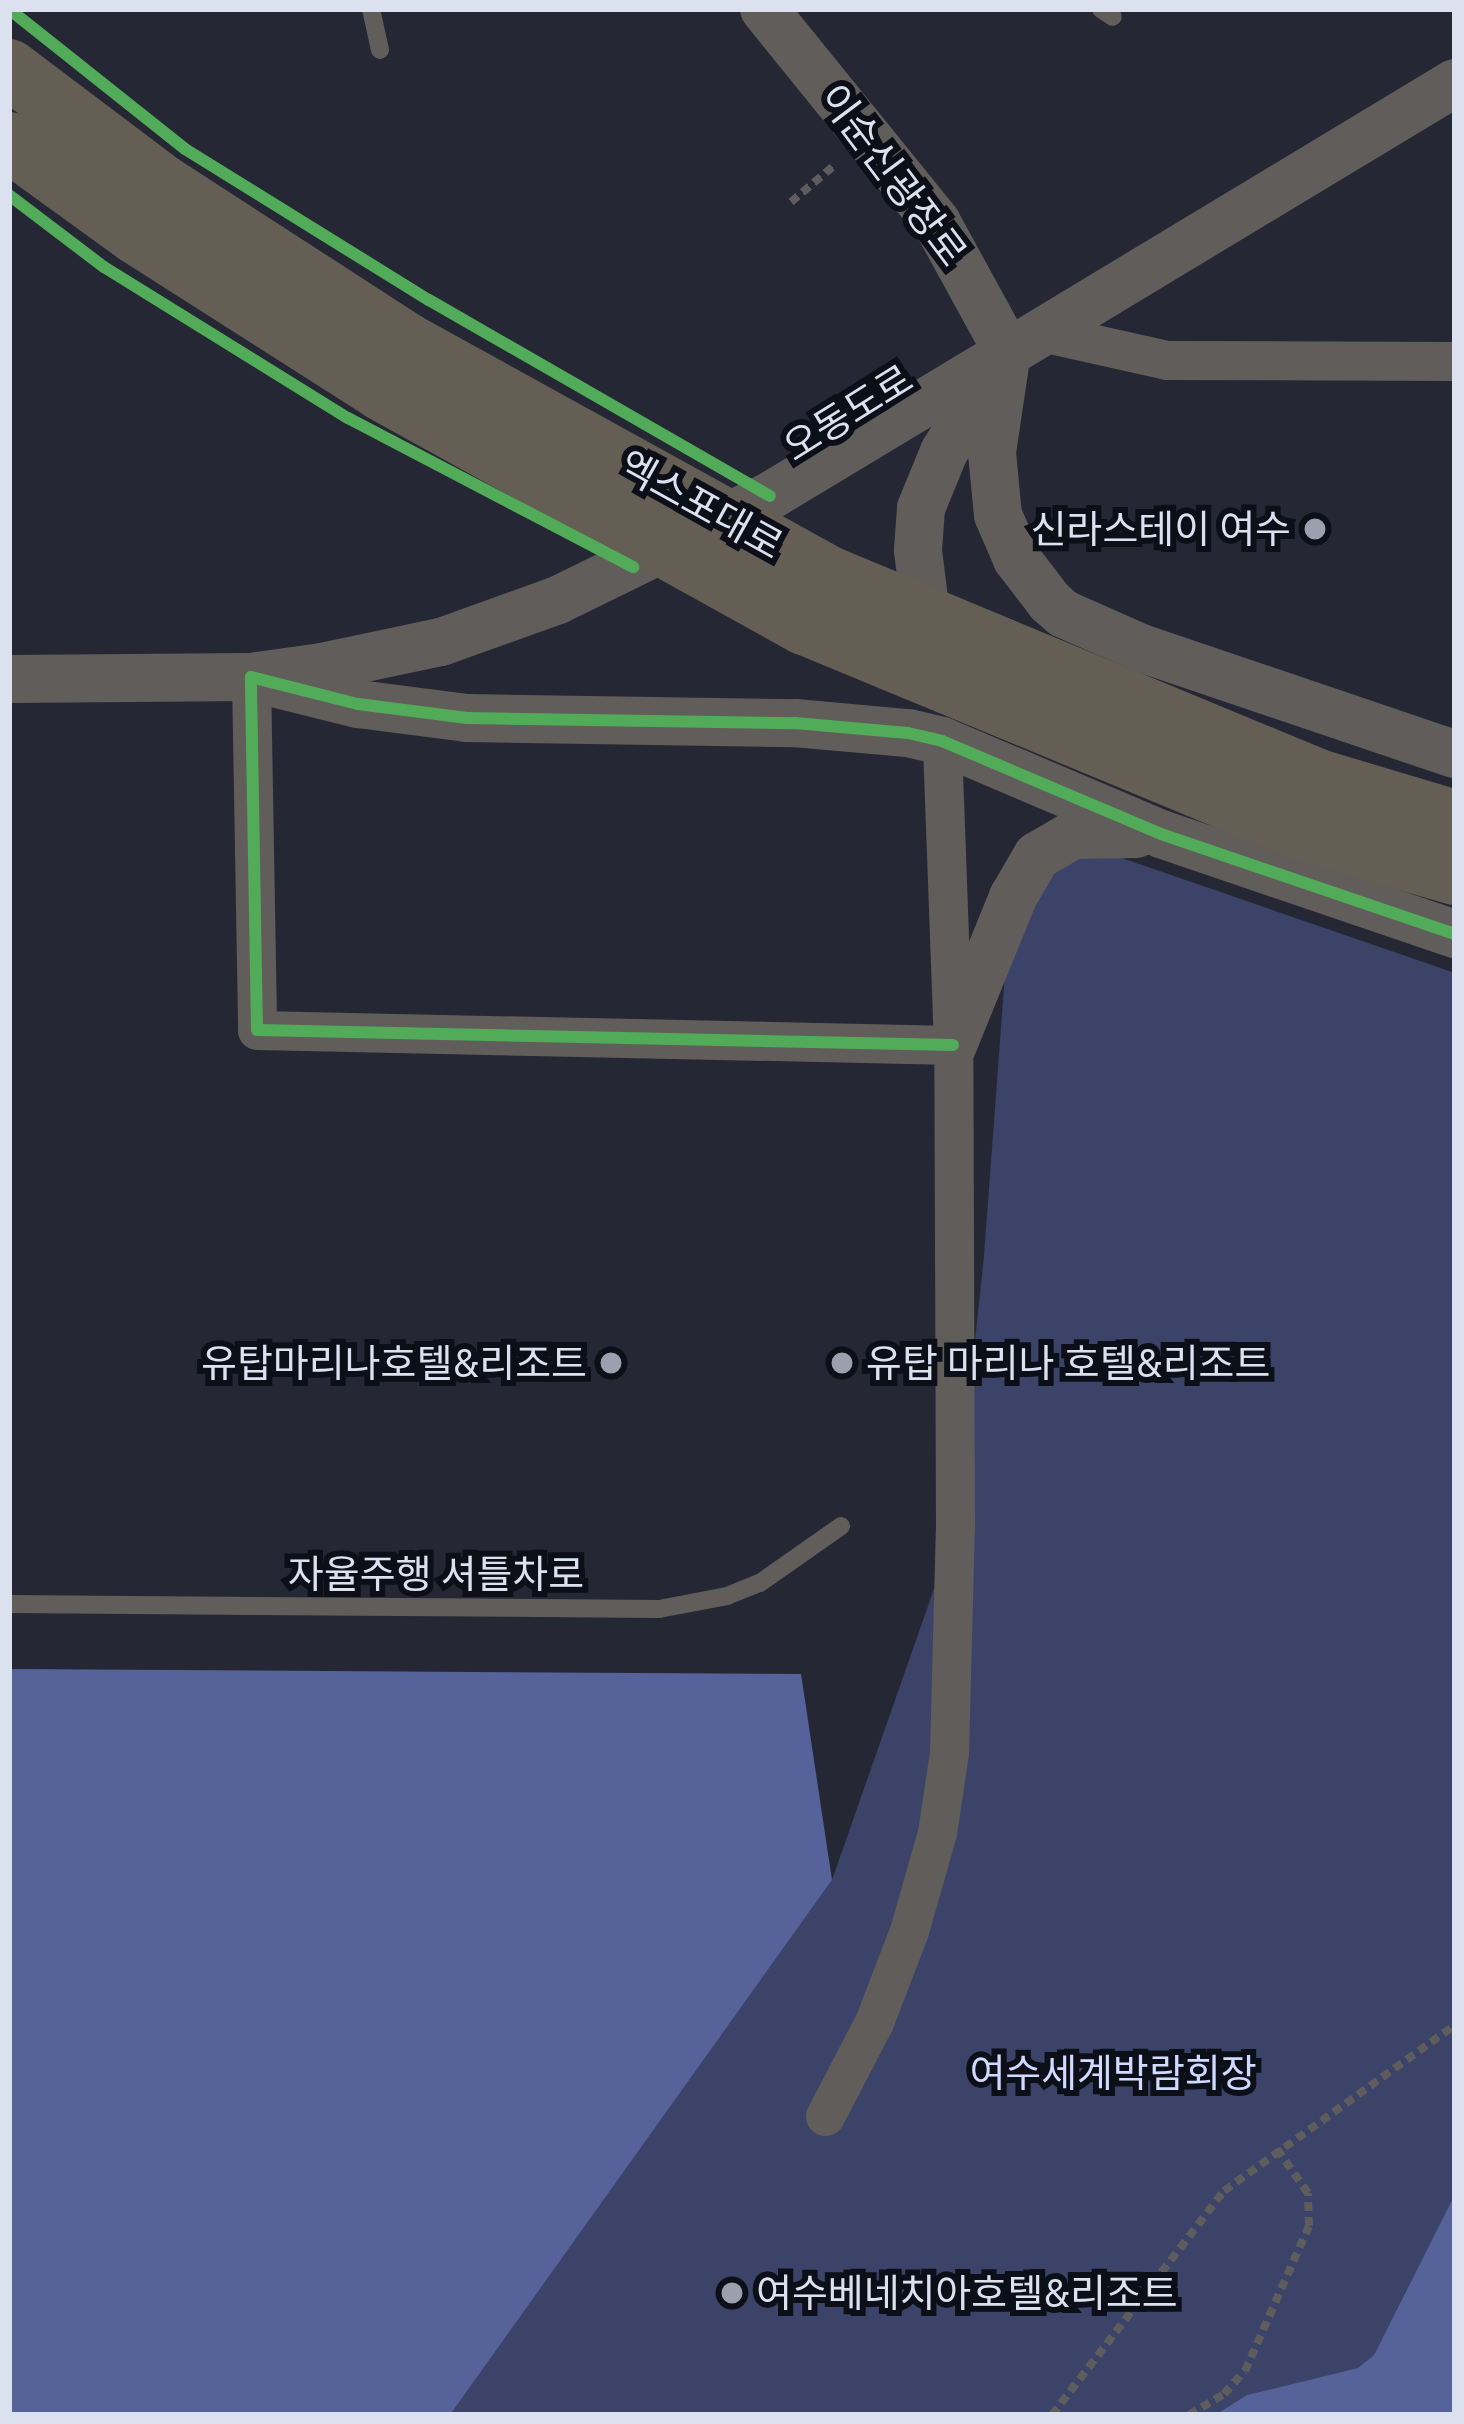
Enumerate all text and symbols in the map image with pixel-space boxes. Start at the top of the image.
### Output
street label: 이순신광장로 [810,75,976,275]
street label: 오동도로 [775,355,921,471]
street label: 엑스포대로 [611,441,791,569]
place label: 신라스테이 여수 [1031,506,1291,552]
marker: 신라스테이 여수 [1302,516,1328,542]
place label: 유탑마리나호텔&리조트 [201,1340,587,1386]
place label: 유탑 마리나 호텔&리조트 [866,1340,1270,1386]
marker: 유탑마리나호텔&리조트 [598,1350,624,1376]
marker: 유탑 마리나 호텔&리조트 [829,1350,855,1376]
street label: 자율주행 셔틀차로 [288,1551,584,1597]
park label: 여수세계박람회장 [969,2050,1257,2096]
place label: 여수베네치아호텔&리조트 [756,2270,1178,2316]
marker: 여수베네치아호텔&리조트 [719,2280,745,2306]

